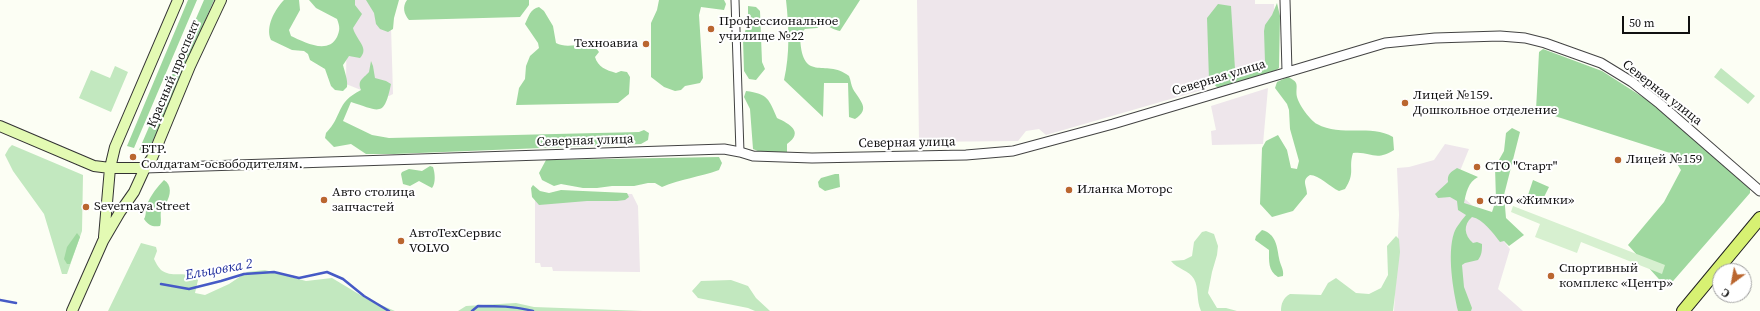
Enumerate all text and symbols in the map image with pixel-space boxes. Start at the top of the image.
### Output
scale bar [1624,8,1692,34]
place label: Профессиональное училище №22 [719,14,838,45]
text: 50 m [1629,15,1655,31]
street label: Красный проспект [144,18,204,130]
marker: Профессиональное училище №22 [706,24,716,34]
place label: Техноавиа [574,36,638,52]
marker: Техноавиа [641,39,651,49]
street label: Северная улица [1170,56,1268,100]
street label: Северная улица [1619,57,1705,129]
place label: Лицей №159. Дошкольное отделение [1413,88,1557,119]
marker: Лицей №159. Дошкольное отделение [1400,98,1410,108]
street label: Северная улица [536,132,634,150]
street label: Северная улица [858,134,956,152]
place label: БТР. Солдатам-освободителям. [141,142,303,173]
marker: БТР. Солдатам-освободителям. [128,152,138,162]
place label: Лицей №159 [1626,152,1702,168]
marker: Лицей №159 [1613,155,1623,165]
place label: СТО "Старт" [1485,159,1557,175]
marker: СТО "Старт" [1472,162,1482,172]
place label: Иланка Моторс [1077,182,1173,198]
place label: Авто столица запчастей [332,185,415,216]
marker: Иланка Моторс [1064,185,1074,195]
place label: СТО «Жимки» [1488,193,1574,209]
marker: Авто столица запчастей [319,195,329,205]
marker: СТО «Жимки» [1475,196,1485,206]
place label: Severnaya Street [94,199,190,215]
marker: Severnaya Street [81,202,91,212]
place label: АвтоТехСервис VOLVO [409,226,501,257]
marker: АвтоТехСервис VOLVO [396,236,406,246]
water label: Ельцовка 2 [184,256,254,284]
place label: Спортивный комплекс «Центр» [1559,261,1673,292]
north arrow [1712,263,1752,303]
marker: Спортивный комплекс «Центр» [1546,271,1556,281]
text: С [1719,285,1733,301]

